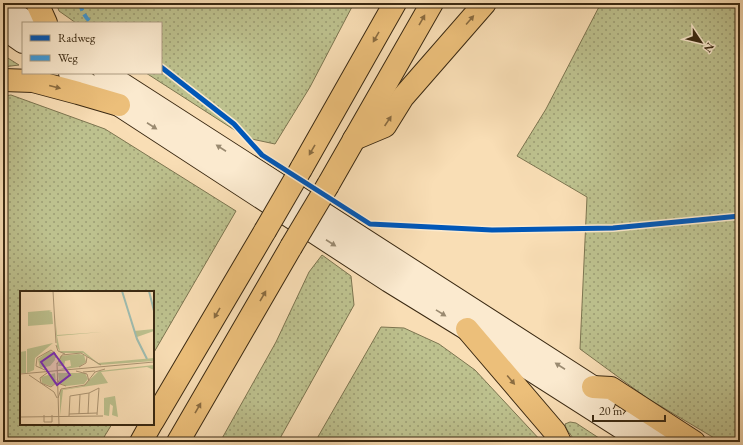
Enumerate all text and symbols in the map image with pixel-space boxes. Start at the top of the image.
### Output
one-way arrow [419,14,426,26]
one-way arrow [465,15,474,26]
legend [22,22,162,74]
north arrow [681,22,721,62]
text: Radweg [58,30,96,46]
one-way arrow [372,31,379,43]
text: N [701,40,717,55]
text: Weg [58,50,78,66]
one-way arrow [49,84,61,90]
one-way arrow [384,116,392,126]
one-way arrow [146,123,158,130]
one-way arrow [216,144,226,152]
one-way arrow [308,144,315,156]
one-way arrow [326,239,336,247]
one-way arrow [259,290,266,302]
inset map [20,291,154,425]
one-way arrow [213,307,220,319]
one-way arrow [435,309,447,316]
one-way arrow [555,362,565,370]
one-way arrow [506,375,515,385]
scale bar [593,397,665,423]
one-way arrow [194,402,201,414]
text: 20 m [599,403,623,419]

